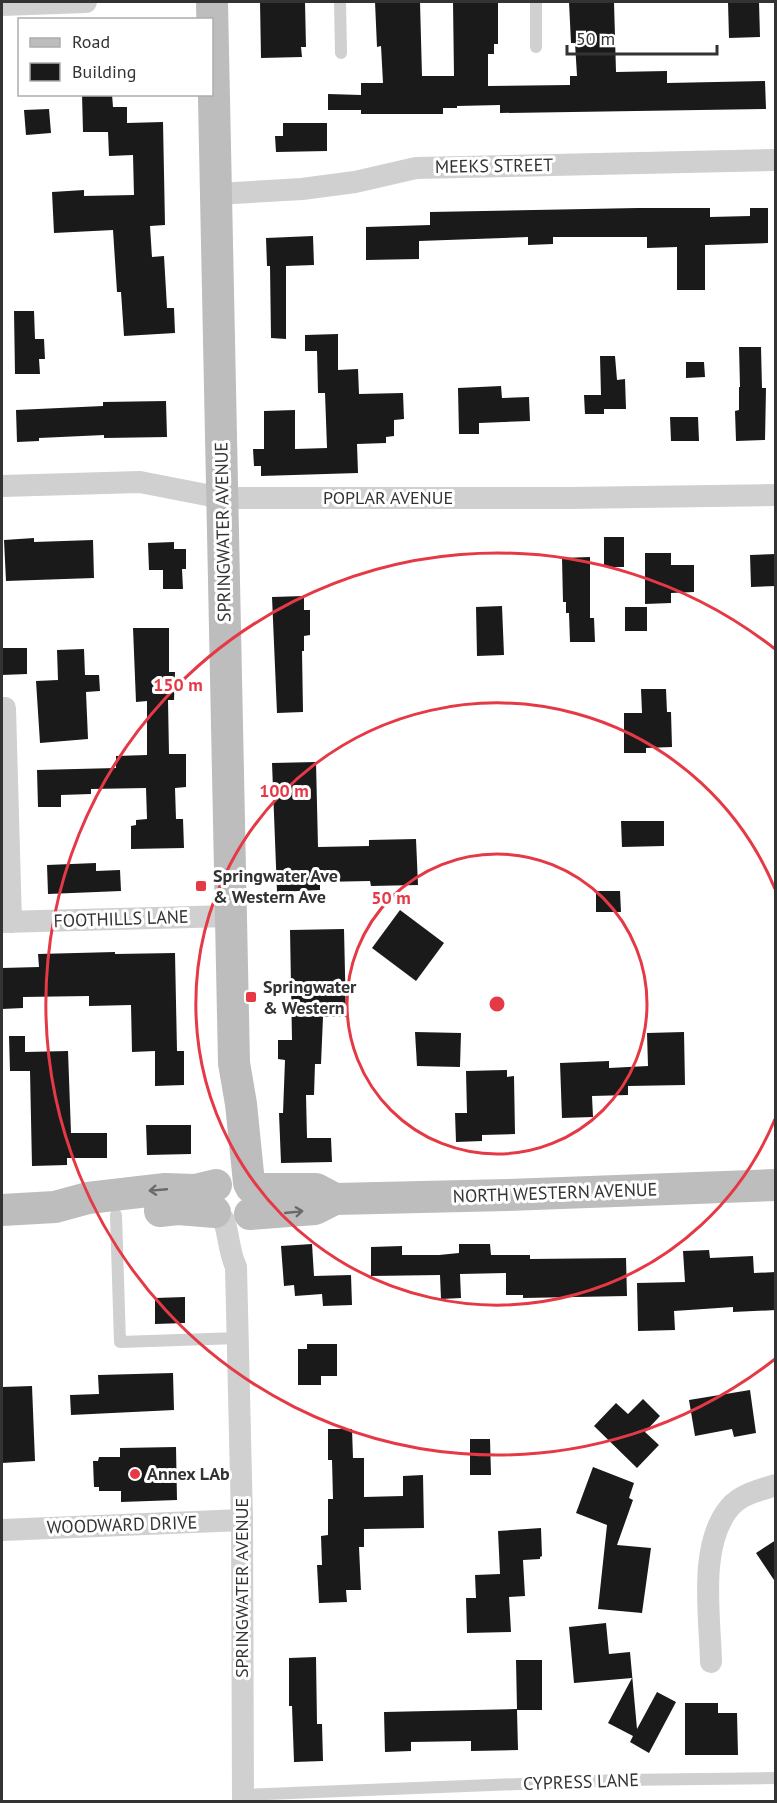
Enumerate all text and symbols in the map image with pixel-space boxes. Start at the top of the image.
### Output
legend [18,18,213,96]
scale bar [567,18,717,56]
text: 50 m [576,27,615,50]
text: Road [72,30,110,53]
text: Building [72,60,136,83]
street label: MEEKS STREET [435,153,553,178]
street label: SPRINGWATER AVENUE [209,442,236,622]
street label: POPLAR AVENUE [323,486,453,509]
text: 150 m [153,673,203,696]
text: 100 m [259,779,309,802]
place label: Springwater Ave & Western Ave [213,864,338,908]
marker: Springwater Ave & Western Ave [194,879,208,893]
text: 50 m [371,886,411,909]
street label: FOOTHILLS LANE [53,905,189,932]
place label: Springwater & Western [263,975,357,1019]
marker: Springwater & Western [244,990,258,1004]
centre of rings [487,994,507,1014]
street label: NORTH WESTERN AVENUE [452,1177,658,1208]
one-way arrow [149,1185,169,1196]
one-way arrow [283,1206,303,1217]
place label: Annex LAb [147,1462,230,1485]
marker: Annex LAb [128,1467,142,1481]
street label: SPRINGWATER AVENUE [230,1498,253,1678]
street label: WOODWARD DRIVE [46,1510,198,1539]
street label: CYPRESS LANE [523,1768,639,1795]

